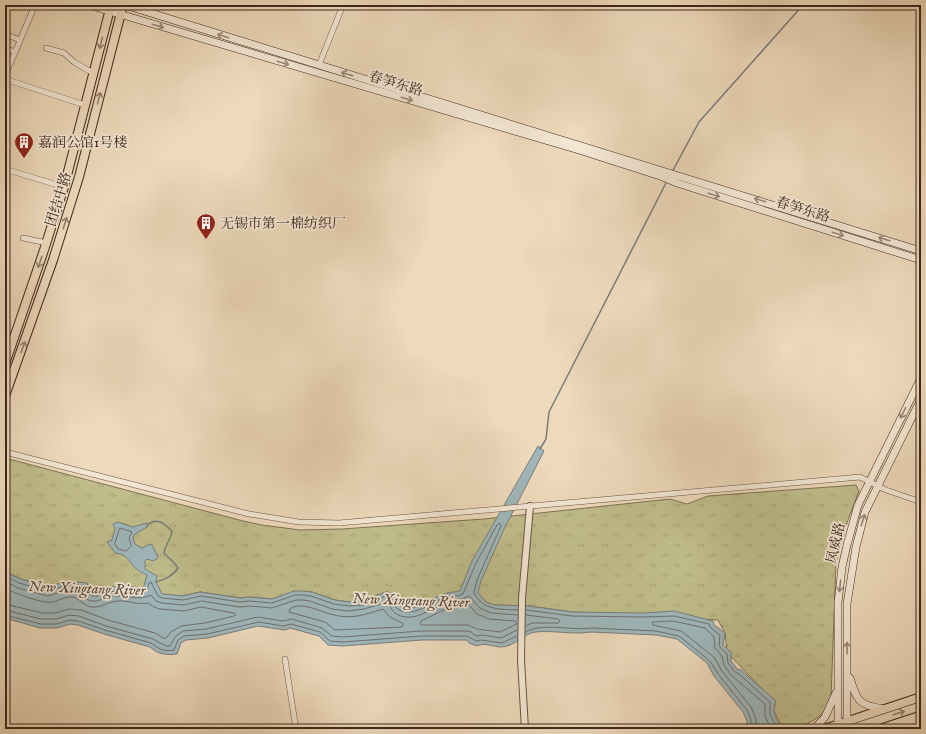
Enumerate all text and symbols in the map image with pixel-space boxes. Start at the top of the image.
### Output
one-way arrow [151,23,164,30]
one-way arrow [218,31,230,39]
one-way arrow [97,36,104,49]
one-way arrow [276,60,289,67]
street label: 春笋东路 [366,68,425,100]
one-way arrow [341,70,354,77]
one-way arrow [96,92,103,105]
one-way arrow [401,96,414,103]
building icon: 嘉润公馆1号楼 [13,131,35,159]
place label: 嘉润公馆1号楼 [38,134,127,152]
street label: 团结中路 [42,170,76,229]
one-way arrow [708,192,721,199]
street label: 春笋东路 [773,193,832,227]
one-way arrow [753,196,766,203]
building icon: 无锡市第一棉纺织厂 [195,212,217,240]
place label: 无锡市第一棉纺织厂 [220,215,346,233]
one-way arrow [62,217,69,230]
one-way arrow [832,231,845,238]
one-way arrow [877,235,890,242]
one-way arrow [36,256,44,268]
one-way arrow [20,341,28,353]
one-way arrow [899,407,907,419]
one-way arrow [860,513,867,526]
street label: 凤威路 [822,521,849,566]
water label: New Xingtang River [28,577,147,601]
one-way arrow [836,579,844,592]
water label: New Xingtang River [352,589,471,613]
one-way arrow [843,642,851,655]
one-way arrow [893,709,906,716]

